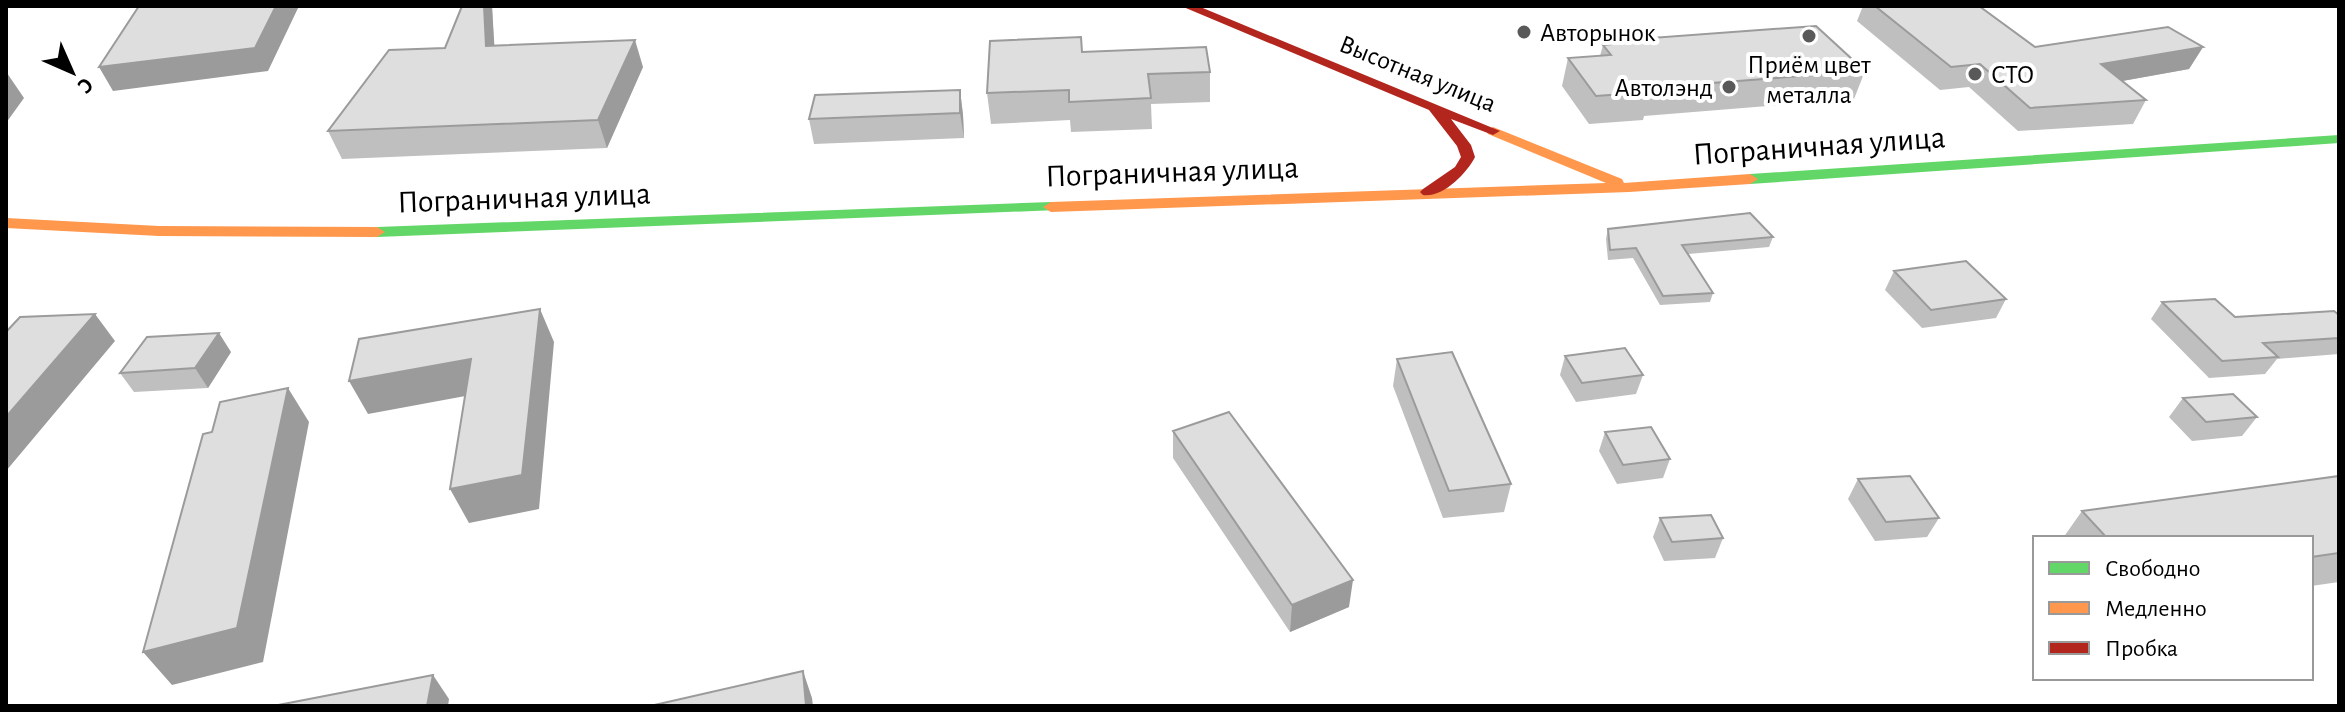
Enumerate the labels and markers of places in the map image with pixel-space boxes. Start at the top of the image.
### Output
place label: Авторынок [1540,20,1656,46]
marker: Авторынок [1515,23,1533,41]
marker: Приём цвет металла [1800,27,1818,45]
place label: Приём цвет металла [1747,52,1871,108]
place label: СТО [1991,62,2034,88]
marker: СТО [1966,65,1984,83]
place label: Автолэнд [1614,75,1713,101]
marker: Автолэнд [1720,78,1738,96]

